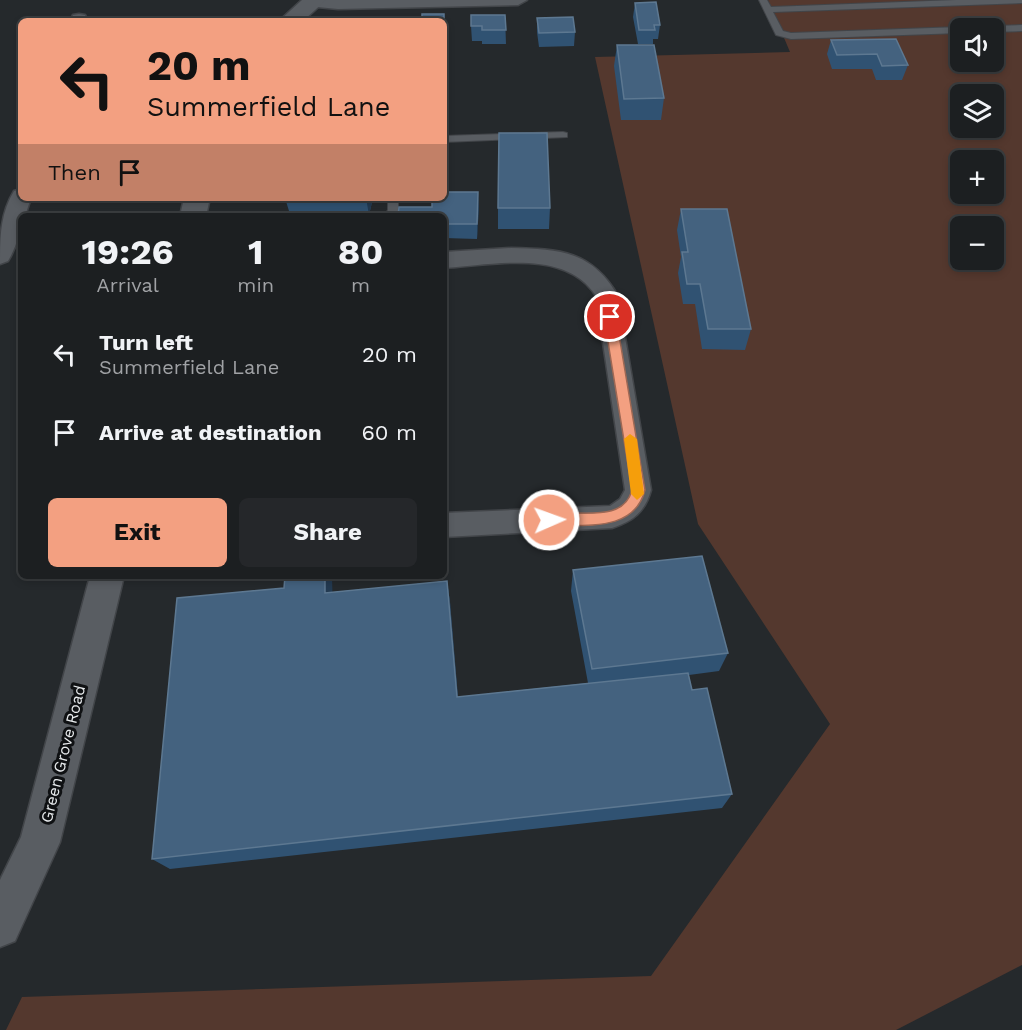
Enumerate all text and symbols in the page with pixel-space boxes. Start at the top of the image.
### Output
map controls [950,18,1004,270]
button: sound [950,18,1004,72]
text: 20 m [147,41,251,90]
icon: left [48,42,126,120]
button: layers [950,84,1004,138]
text: Summerfield Lane [147,91,390,123]
button: + [950,150,1004,204]
icon: arrive [113,156,146,189]
text: Then [48,160,101,185]
button: − [950,216,1004,270]
text: 19:26 [82,231,174,273]
text: 1 [248,231,263,273]
text: 80 [338,231,383,273]
text: Arrival [96,273,159,297]
text: min [237,273,274,297]
text: m [351,273,370,297]
pin [584,291,635,342]
icon: arrive [593,300,626,333]
text: Turn left [99,330,193,355]
icon: left [48,338,81,371]
text: 20 m [362,342,417,367]
text: Summerfield Lane [99,355,279,379]
icon: arrive [48,416,81,449]
text: Arrive at destination [99,420,322,445]
text: 60 m [361,420,417,445]
position arrow [517,488,581,552]
button: Exit [48,498,227,567]
button: Share [239,498,417,567]
street label: Green Grove Road [37,683,89,825]

